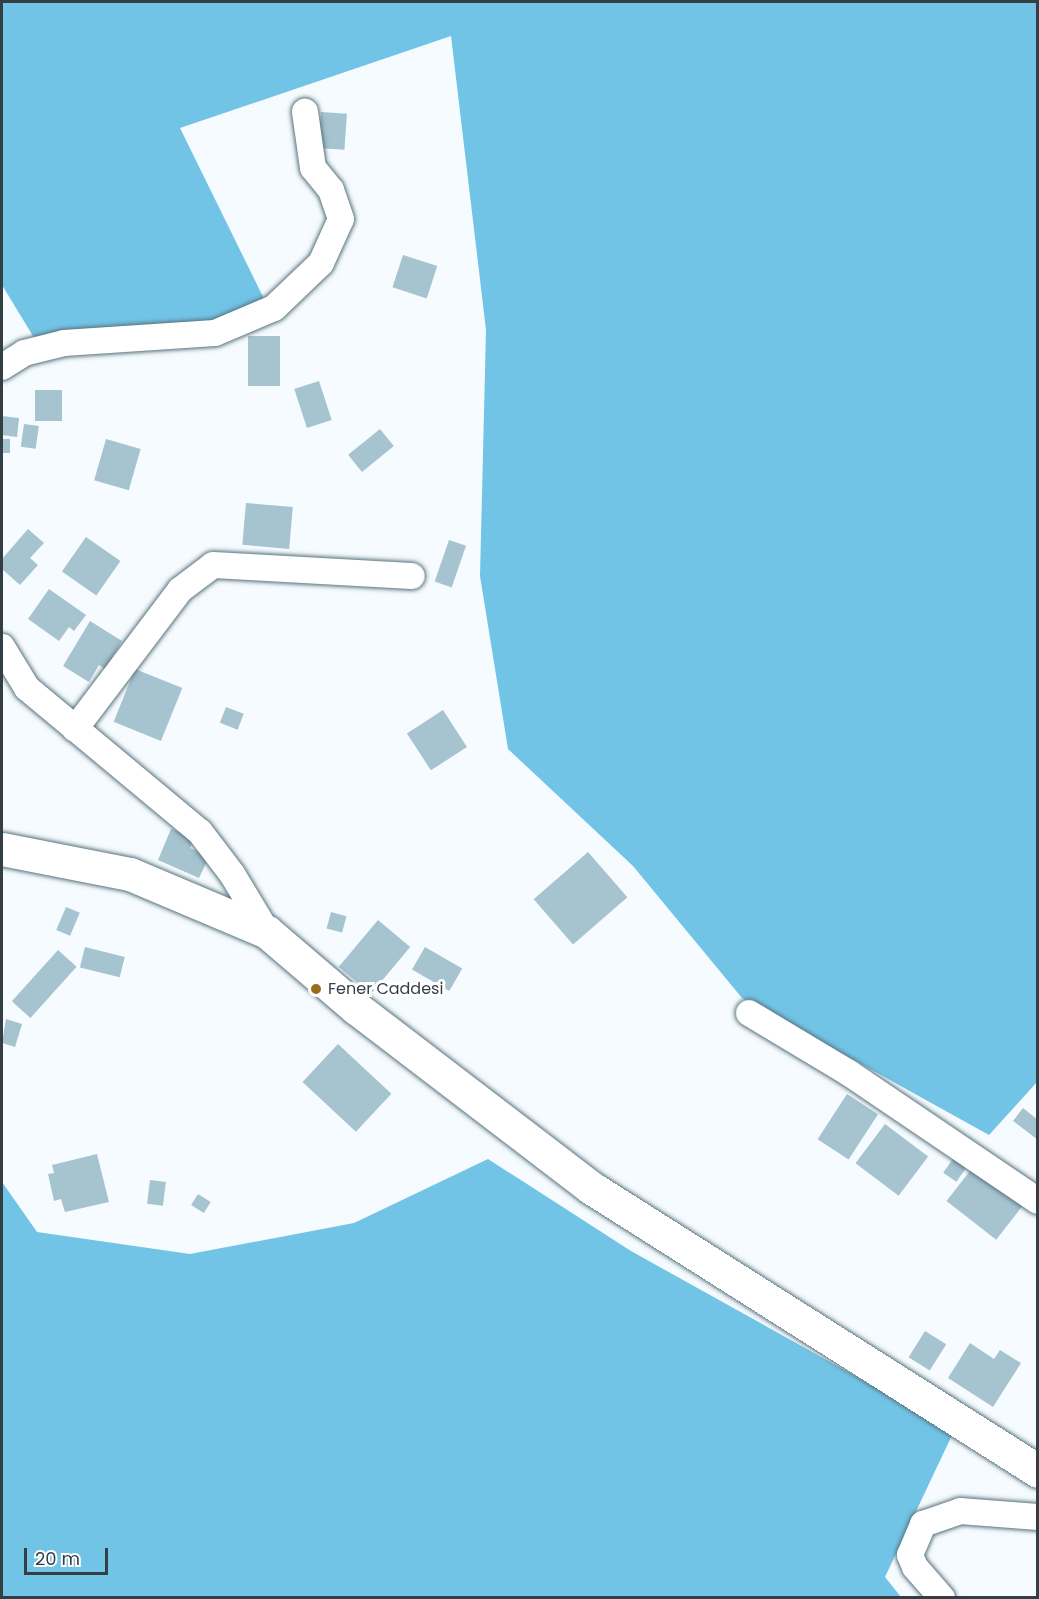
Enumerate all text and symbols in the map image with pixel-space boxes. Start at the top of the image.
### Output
place label: Fener Caddesi [328,979,443,999]
marker: Fener Caddesi [309,982,323,996]
scale bar [27,1536,111,1574]
text: 20 m [35,1546,80,1571]

